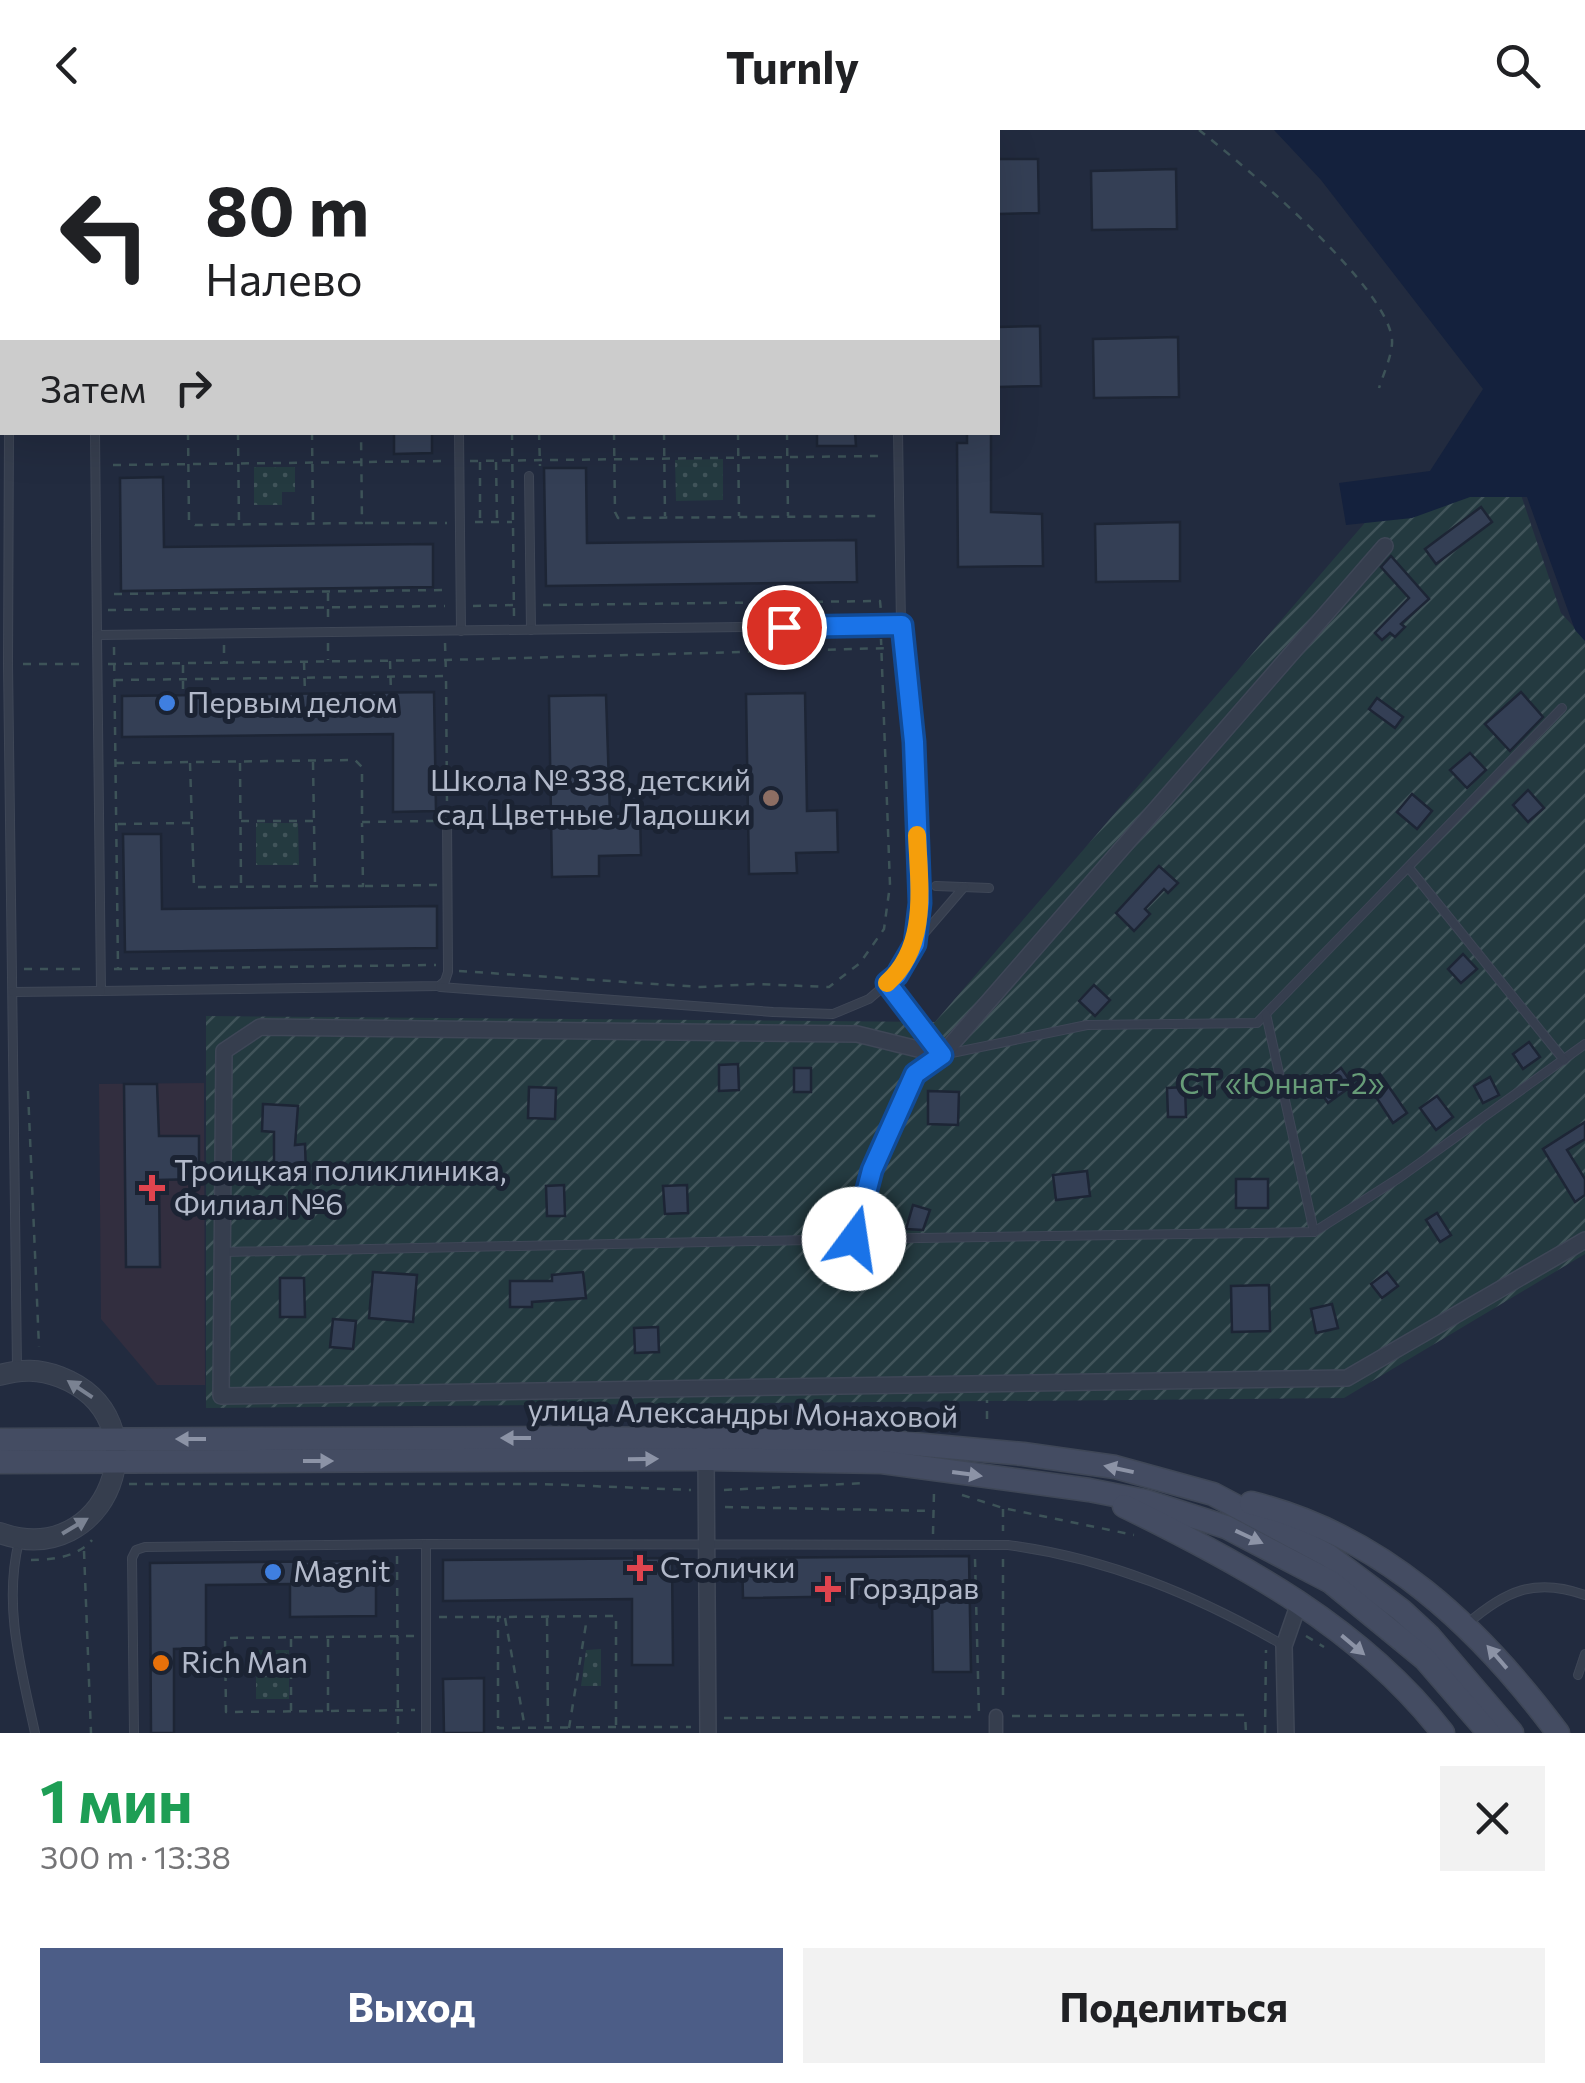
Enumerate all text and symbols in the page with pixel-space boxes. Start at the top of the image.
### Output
icon: back [40,38,95,93]
text: Turnly [726,38,859,93]
icon: search [1490,38,1545,93]
text: 80 m [205,165,369,250]
icon: left [40,170,170,300]
text: Налево [205,250,363,305]
icon: right [166,360,221,415]
text: Затем [40,364,146,411]
pin [742,585,827,670]
icon: arrive [757,600,812,655]
place label: Первым делом [187,682,397,719]
marker: Первым делом [156,692,178,714]
place label: Школа № 338, детский сад Цветные Ладошки [430,760,751,831]
marker: Школа № 338, детский сад Цветные Ладошки [760,787,782,809]
park label: СТ «Юннат-2» [1179,1063,1385,1100]
place label: Троицкая поликлиника, Филиал №6 [174,1150,507,1221]
marker: Троицкая поликлиника, Филиал №6 [139,1175,165,1201]
position arrow [802,1187,906,1291]
one-way arrow [67,1381,94,1399]
street label: улица Александры Монаховой [527,1389,959,1434]
one-way arrow [499,1430,531,1446]
one-way arrow [174,1432,206,1448]
one-way arrow [628,1451,660,1467]
one-way arrow [303,1453,335,1469]
one-way arrow [1103,1461,1134,1476]
one-way arrow [952,1466,984,1482]
one-way arrow [61,1518,89,1535]
one-way arrow [1235,1529,1264,1546]
place label: Столички [660,1547,795,1584]
place label: Magnit [293,1551,391,1588]
marker: Столички [629,1557,651,1579]
marker: Magnit [262,1561,284,1583]
place label: Горздрав [848,1568,979,1605]
marker: Горздрав [817,1578,839,1600]
one-way arrow [1341,1634,1366,1655]
place label: Rich Man [181,1642,308,1679]
one-way arrow [1486,1645,1508,1670]
marker: Rich Man [150,1652,172,1674]
text: 1 мин [40,1762,193,1835]
button: close [1440,1766,1545,1871]
text: 300 m · 13:38 [40,1836,231,1876]
button: Выход [40,1948,783,2063]
button: Поделиться [803,1948,1545,2063]

